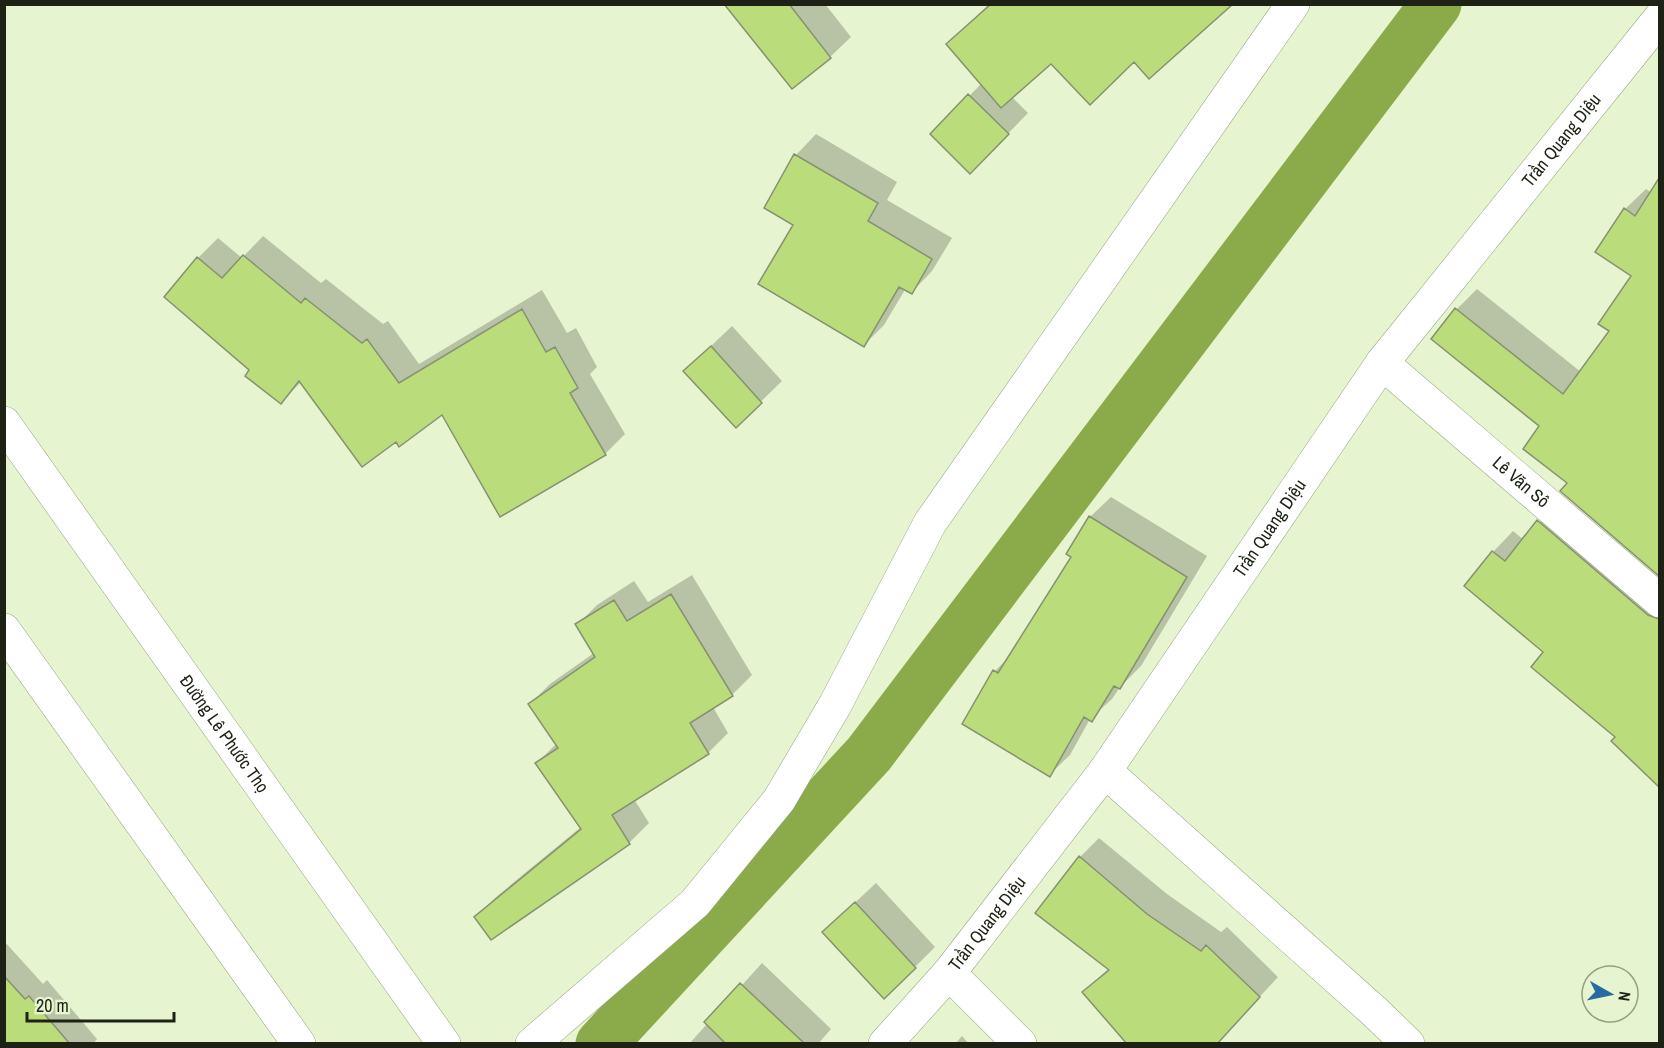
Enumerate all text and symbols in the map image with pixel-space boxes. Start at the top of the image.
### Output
street label: Trần Quang Diệu [1516,88,1606,192]
street label: Lê Văn Sô [1487,450,1555,513]
street label: Trần Quang Diệu [1227,474,1312,582]
street label: Đường Lê Phước Thọ [174,669,275,798]
street label: Trần Quang Diệu [942,871,1031,976]
north arrow [1580,964,1640,1024]
scale bar [27,985,174,1023]
text: N [1613,990,1636,1003]
text: 20 m [36,993,69,1018]

